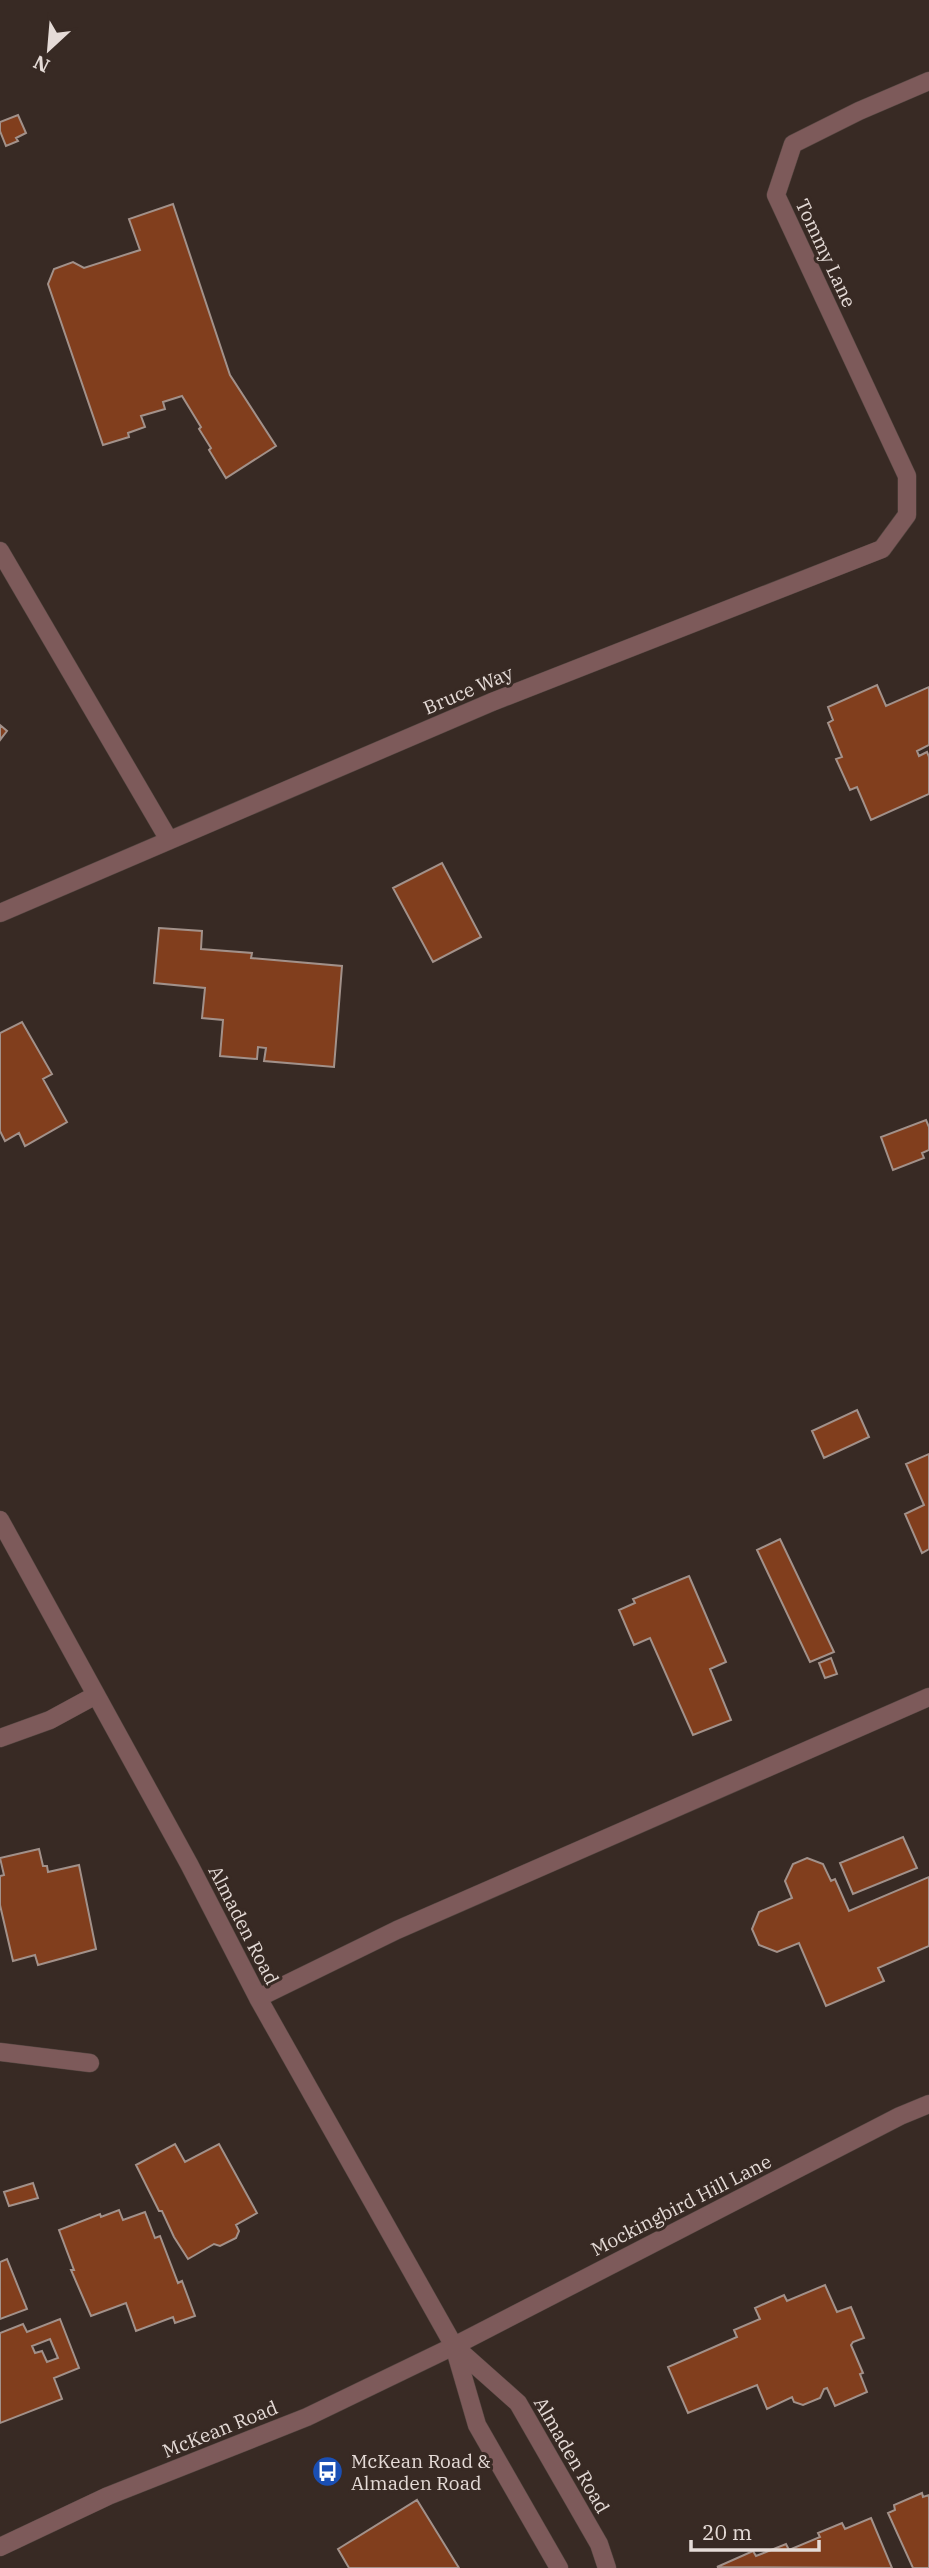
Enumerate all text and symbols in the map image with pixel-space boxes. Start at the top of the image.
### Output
north arrow [14,14,84,84]
text: N [30,50,54,78]
street label: Tommy Lane [790,195,862,311]
street label: Bruce Way [420,660,517,720]
street label: Almaden Road [204,1861,284,1989]
street label: Mockingbird Hill Lane [587,2149,775,2261]
street label: Almaden Road [529,2392,615,2518]
street label: McKean Road [159,2395,281,2463]
place label: McKean Road & Almaden Road [351,2449,491,2495]
bus stop icon: McKean Road & Almaden Road [311,2455,345,2489]
scale bar [691,2508,819,2552]
text: 20 m [702,2518,752,2546]

